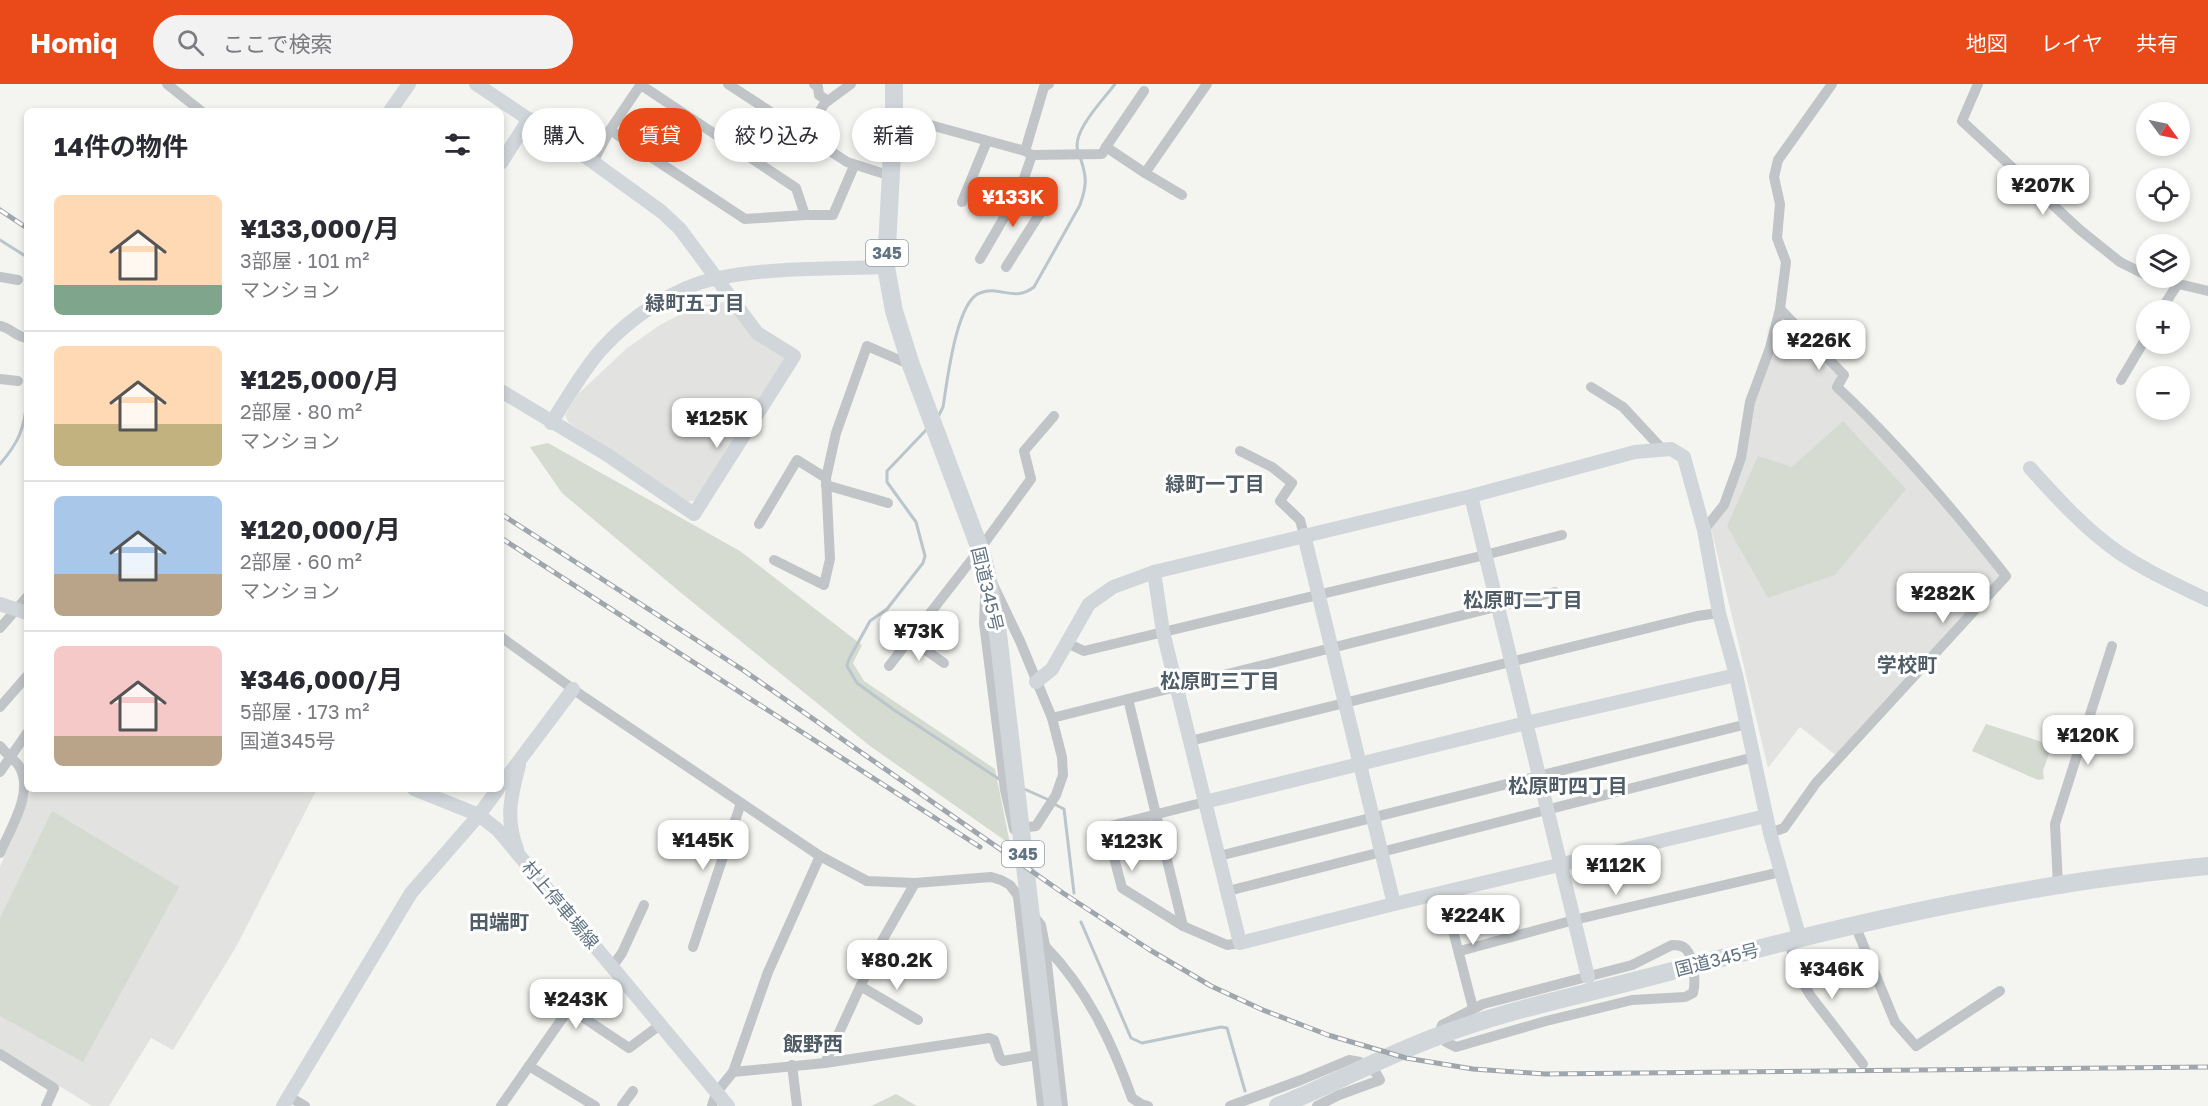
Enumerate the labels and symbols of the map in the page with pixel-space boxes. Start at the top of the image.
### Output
north arrow [2136,102,2190,156]
pin: ¥207K [2001,165,2085,216]
pin: ¥133K [971,177,1055,228]
road number: 345 [866,240,908,266]
district label: 緑町五丁目 [645,290,745,314]
pin: ¥226K [1777,320,1861,371]
pin: ¥125K [675,398,759,449]
district label: 緑町一丁目 [1165,471,1265,495]
street label: 国道345号 [968,544,1008,633]
pin: ¥282K [1901,573,1985,624]
district label: 松原町二丁目 [1463,587,1583,611]
pin: ¥73K [883,611,955,662]
district label: 学校町 [1877,652,1937,676]
district label: 松原町三丁目 [1160,668,1280,692]
pin: ¥120K [2046,715,2130,766]
district label: 松原町四丁目 [1508,773,1628,797]
pin: ¥145K [661,820,745,871]
pin: ¥123K [1090,821,1174,872]
road number: 345 [1002,841,1044,867]
pin: ¥112K [1574,845,1658,896]
street label: 村上停車場線 [518,856,604,953]
pin: ¥224K [1431,895,1515,946]
district label: 田端町 [469,909,529,933]
street label: 国道345号 [1672,938,1761,980]
pin: ¥80.2K [848,940,946,991]
pin: ¥346K [1790,949,1874,1000]
pin: ¥243K [534,979,618,1030]
district label: 飯野西 [783,1031,843,1055]

